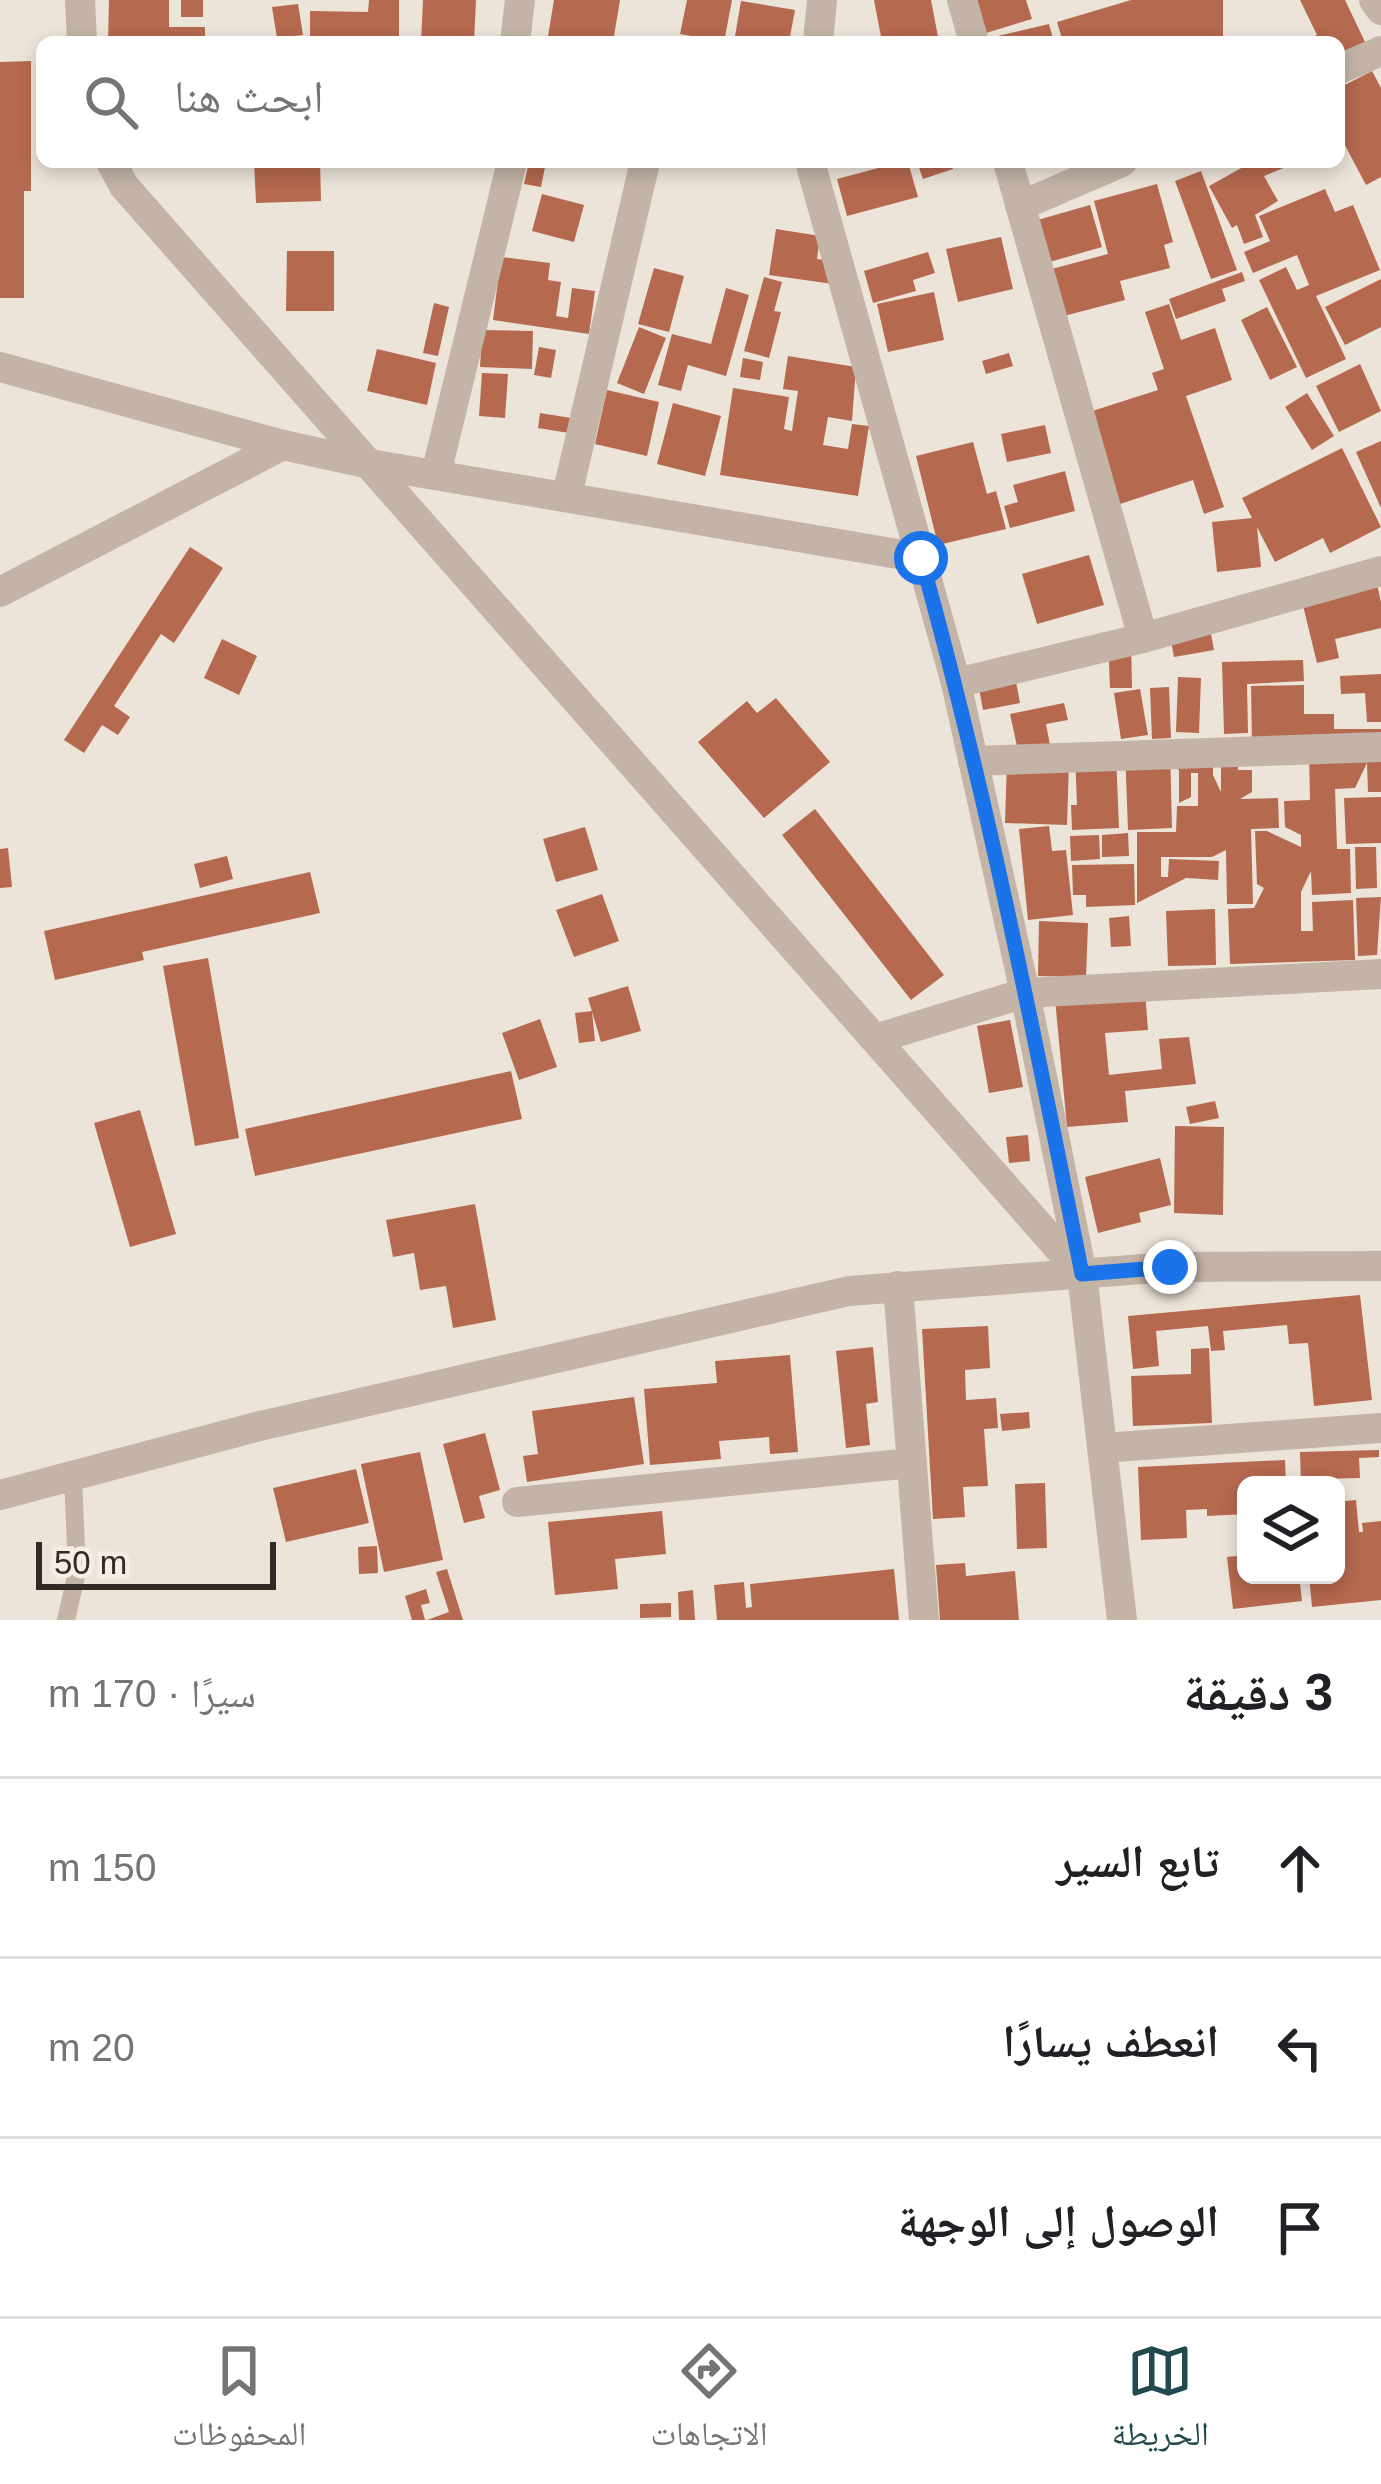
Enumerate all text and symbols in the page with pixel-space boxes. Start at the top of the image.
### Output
search box [36,36,1345,168]
icon: search [78,69,144,135]
text: ابحث هنا [174,71,324,122]
route start [894,531,948,585]
route end [1143,1240,1197,1294]
map controls [1237,1476,1345,1584]
button: layers [1237,1476,1345,1584]
scale bar [36,1536,276,1589]
text: 50 m [54,1544,127,1581]
text: 3 دقيقة [1183,1664,1333,1721]
text: سيرًا · 170 m [48,1672,256,1715]
icon: ahead [1267,1835,1333,1901]
text: تابع السير [1056,1836,1219,1887]
text: 150 m [48,1846,156,1889]
icon: left [1267,2015,1333,2081]
text: انعطف يسارًا [1002,2016,1219,2067]
text: 20 m [48,2026,135,2069]
icon: arrive [1267,2195,1333,2261]
text: الوصول إلى الوجهة [898,2196,1219,2247]
tab: المحفوظات [172,2338,306,2466]
tab: الاتجاهات [650,2338,768,2466]
tab: الخريطة [1112,2338,1209,2466]

